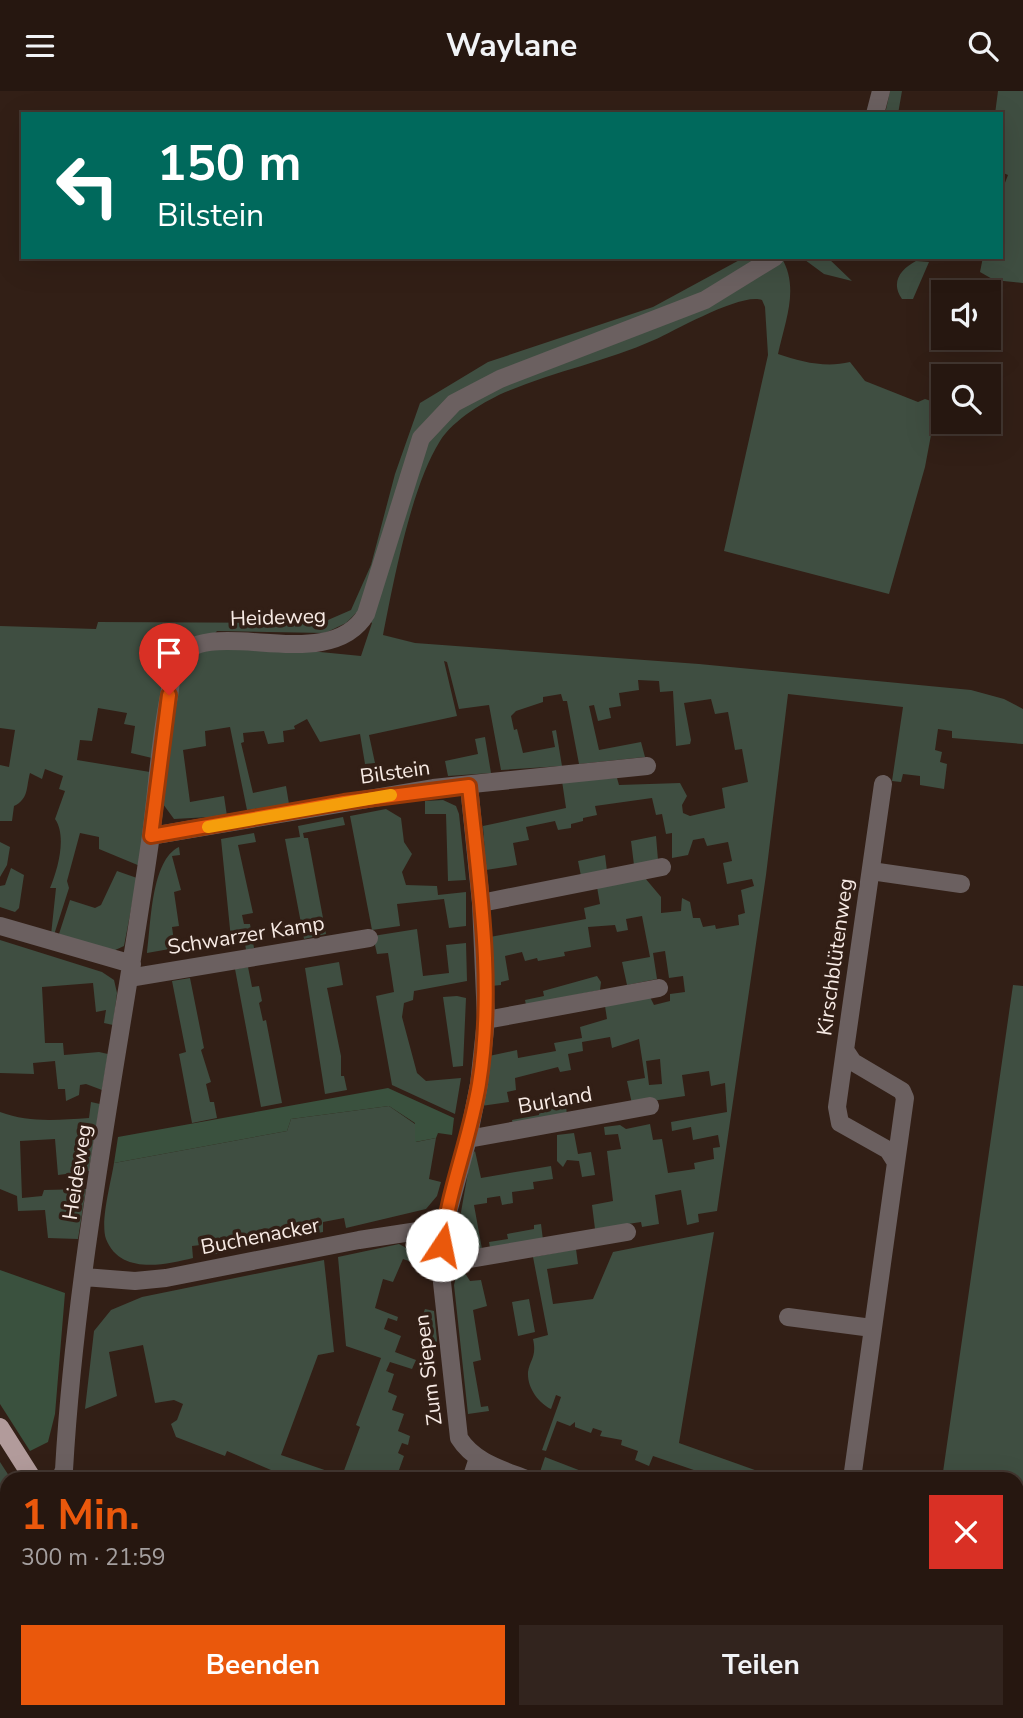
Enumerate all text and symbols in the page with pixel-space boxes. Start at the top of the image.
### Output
text: Waylane [446,24,577,67]
icon: menu [21,27,59,65]
icon: search [964,27,1002,65]
text: 150 m [157,130,301,197]
icon: left [42,140,133,231]
text: Bilstein [157,194,264,237]
map controls [931,280,1001,434]
button: sound [931,280,1001,350]
button: search [931,364,1001,434]
street label: Heideweg [229,601,327,633]
pin [139,623,199,695]
icon: arrive [150,634,188,672]
street label: Bilstein [358,753,432,791]
street label: Kirschblütenweg [810,877,860,1037]
street label: Schwarzer Kamp [165,909,327,961]
street label: Burland [516,1080,594,1120]
street label: Heideweg [56,1122,98,1222]
position arrow [405,1208,479,1282]
street label: Buchenacker [198,1211,322,1261]
street label: Zum Siepen [407,1313,449,1427]
text: 1 Min. [21,1487,140,1544]
button: close [929,1495,1003,1569]
text: 300 m · 21:59 [21,1542,166,1573]
button: Beenden [21,1625,505,1705]
button: Teilen [519,1625,1003,1705]

